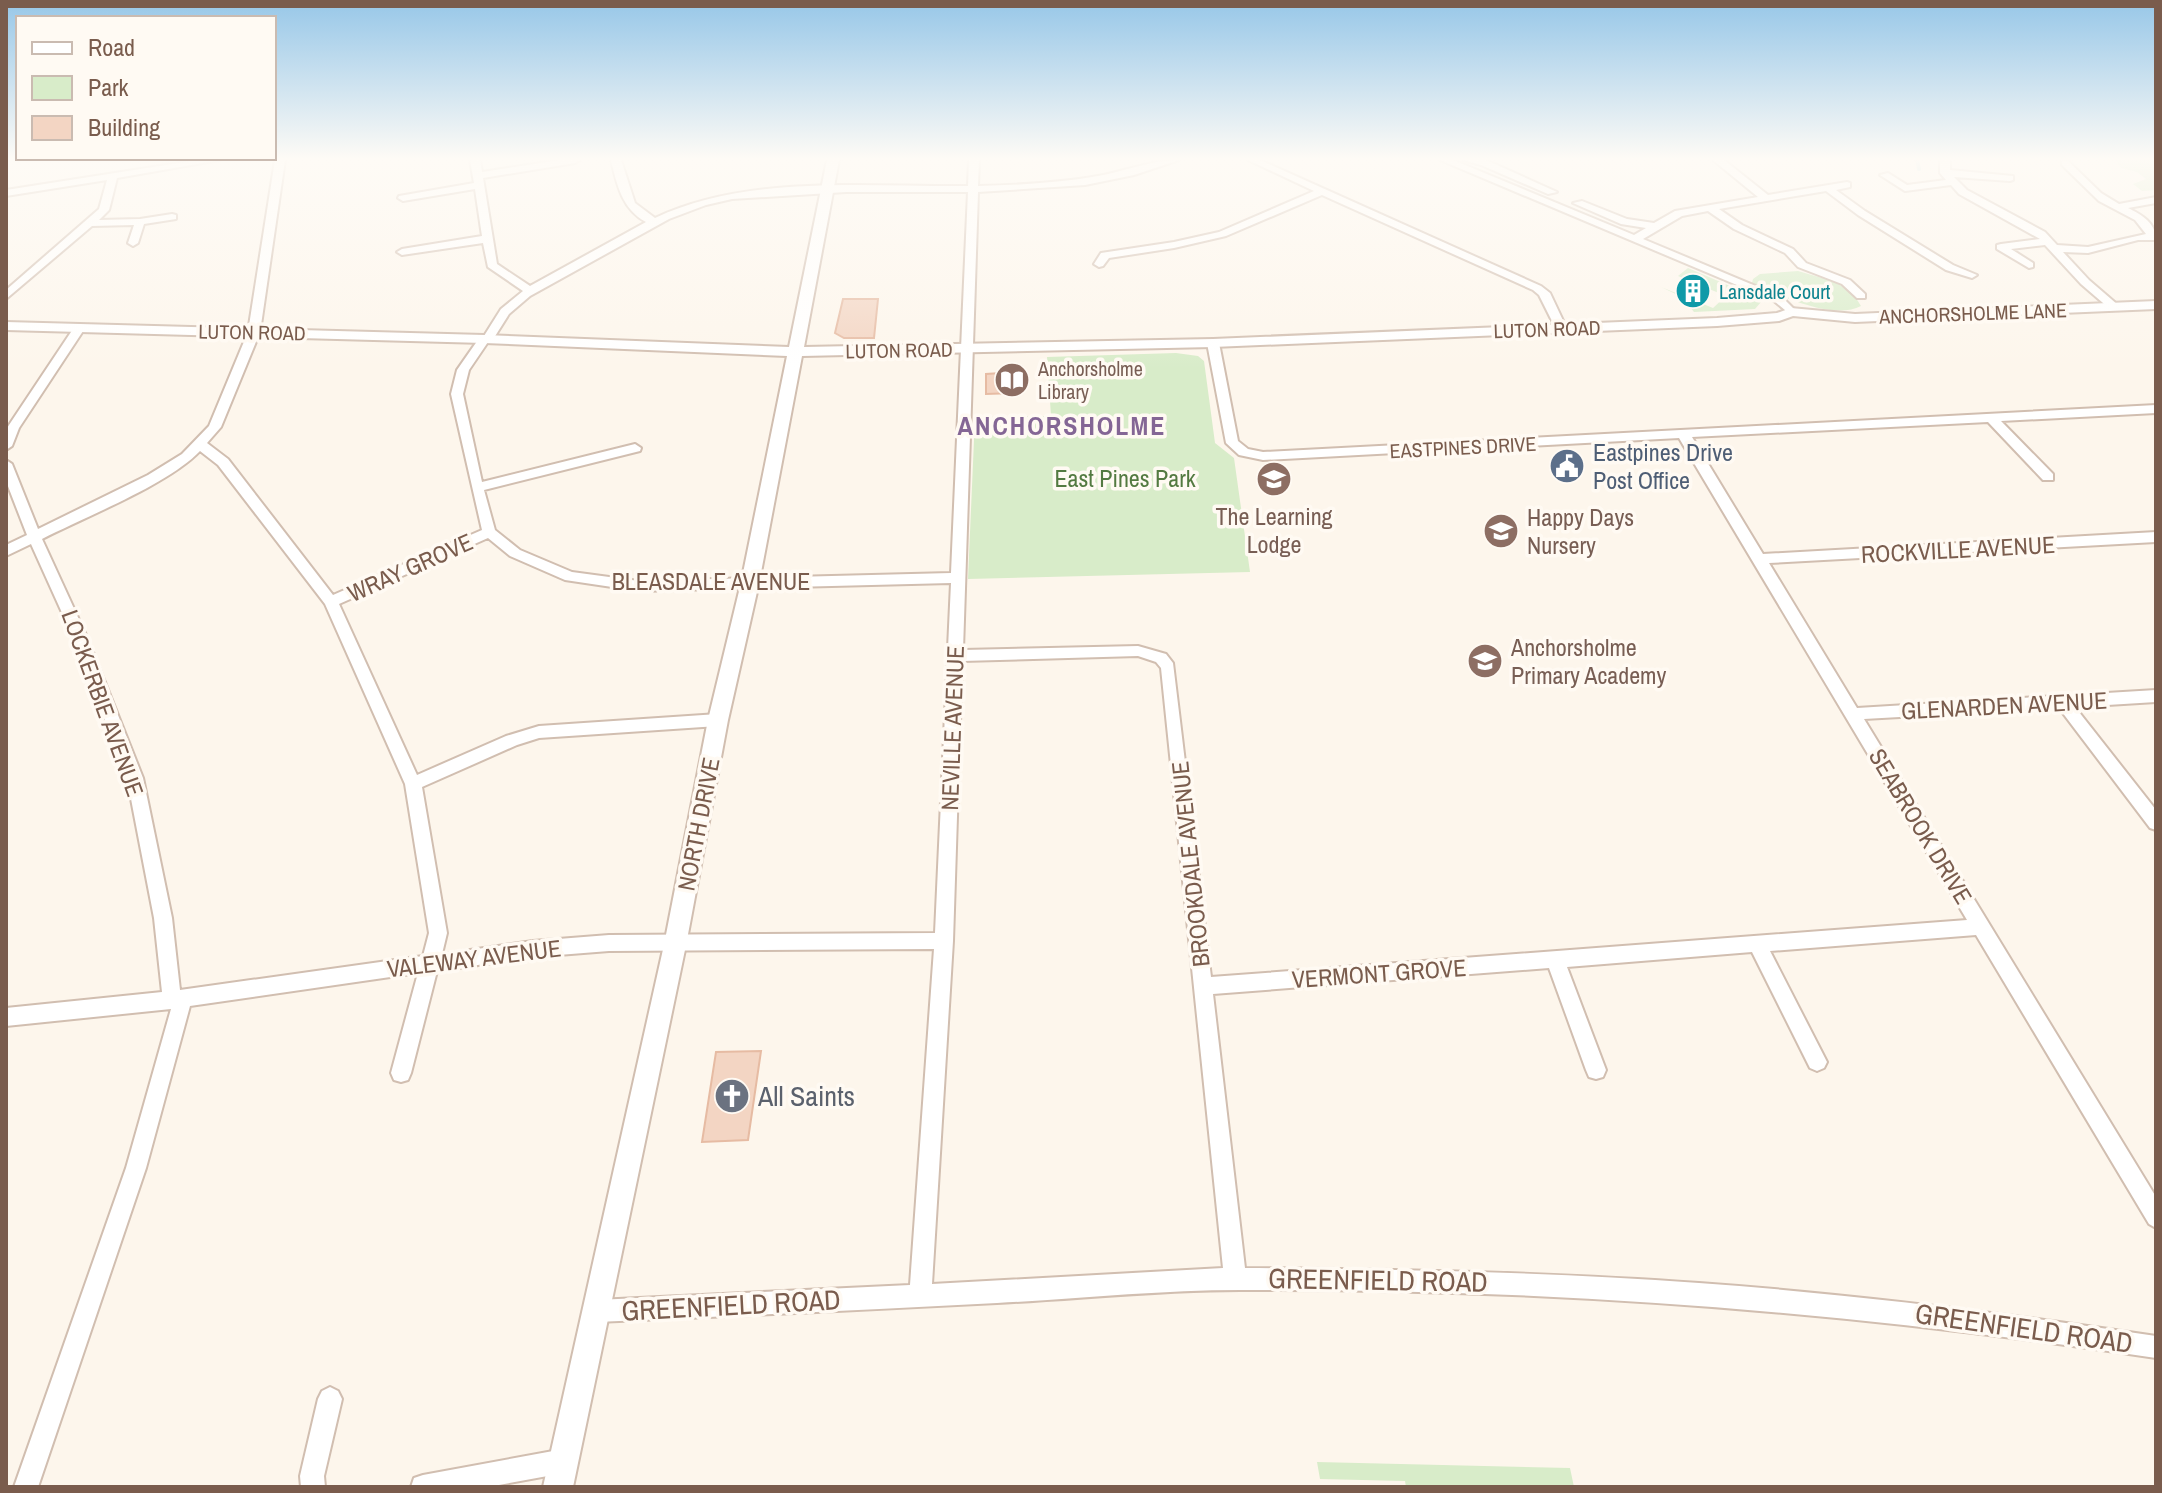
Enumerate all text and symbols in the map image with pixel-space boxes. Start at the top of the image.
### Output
legend [16,16,276,160]
text: Road [88,31,135,63]
text: Park [88,71,129,103]
text: Building [88,111,160,143]
building icon: Lansdale Court [1674,272,1712,310]
place label: Lansdale Court [1719,278,1831,305]
street label: ANCHORSHOLME LANE [1878,296,2067,330]
street label: LUTON ROAD [1493,314,1601,344]
street label: LUTON ROAD [198,318,306,346]
street label: LUTON ROAD [845,336,953,364]
place label: Anchorsholme Library [1037,355,1143,405]
library icon: Anchorsholme Library [993,361,1031,399]
district label: ANCHORSHOLME [958,408,1166,443]
street label: EASTPINES DRIVE [1389,430,1537,464]
place label: Eastpines Drive Post Office [1593,436,1733,496]
public building icon: Eastpines Drive Post Office [1548,447,1586,485]
school or university icon: The Learning Lodge [1255,460,1293,498]
park label: East Pines Park [1054,462,1196,494]
place label: The Learning Lodge [1215,500,1333,560]
place label: Happy Days Nursery [1527,501,1634,561]
school or university icon: Happy Days Nursery [1482,512,1520,550]
street label: WRAY GROVE [342,525,478,609]
street label: ROCKVILLE AVENUE [1860,528,2056,570]
street label: BLEASDALE AVENUE [612,565,810,597]
street label: LOCKERBIE AVENUE [54,605,152,801]
place label: Anchorsholme Primary Academy [1510,631,1666,691]
school or university icon: Anchorsholme Primary Academy [1466,642,1504,680]
street label: NEVILLE AVENUE [933,645,971,811]
street label: GLENARDEN AVENUE [1900,684,2108,726]
street label: SEABROOK DRIVE [1862,742,1980,910]
street label: NORTH DRIVE [669,755,727,893]
street label: BROOKDALE AVENUE [1163,760,1217,968]
street label: VALEWAY AVENUE [385,931,563,985]
street label: VERMONT GROVE [1291,951,1467,995]
church icon: All Saints [713,1077,751,1115]
place label: All Saints [757,1077,855,1115]
street label: GREENFIELD ROAD [1268,1259,1488,1301]
street label: GREENFIELD ROAD [620,1280,842,1330]
street label: GREENFIELD ROAD [1913,1294,2135,1362]

